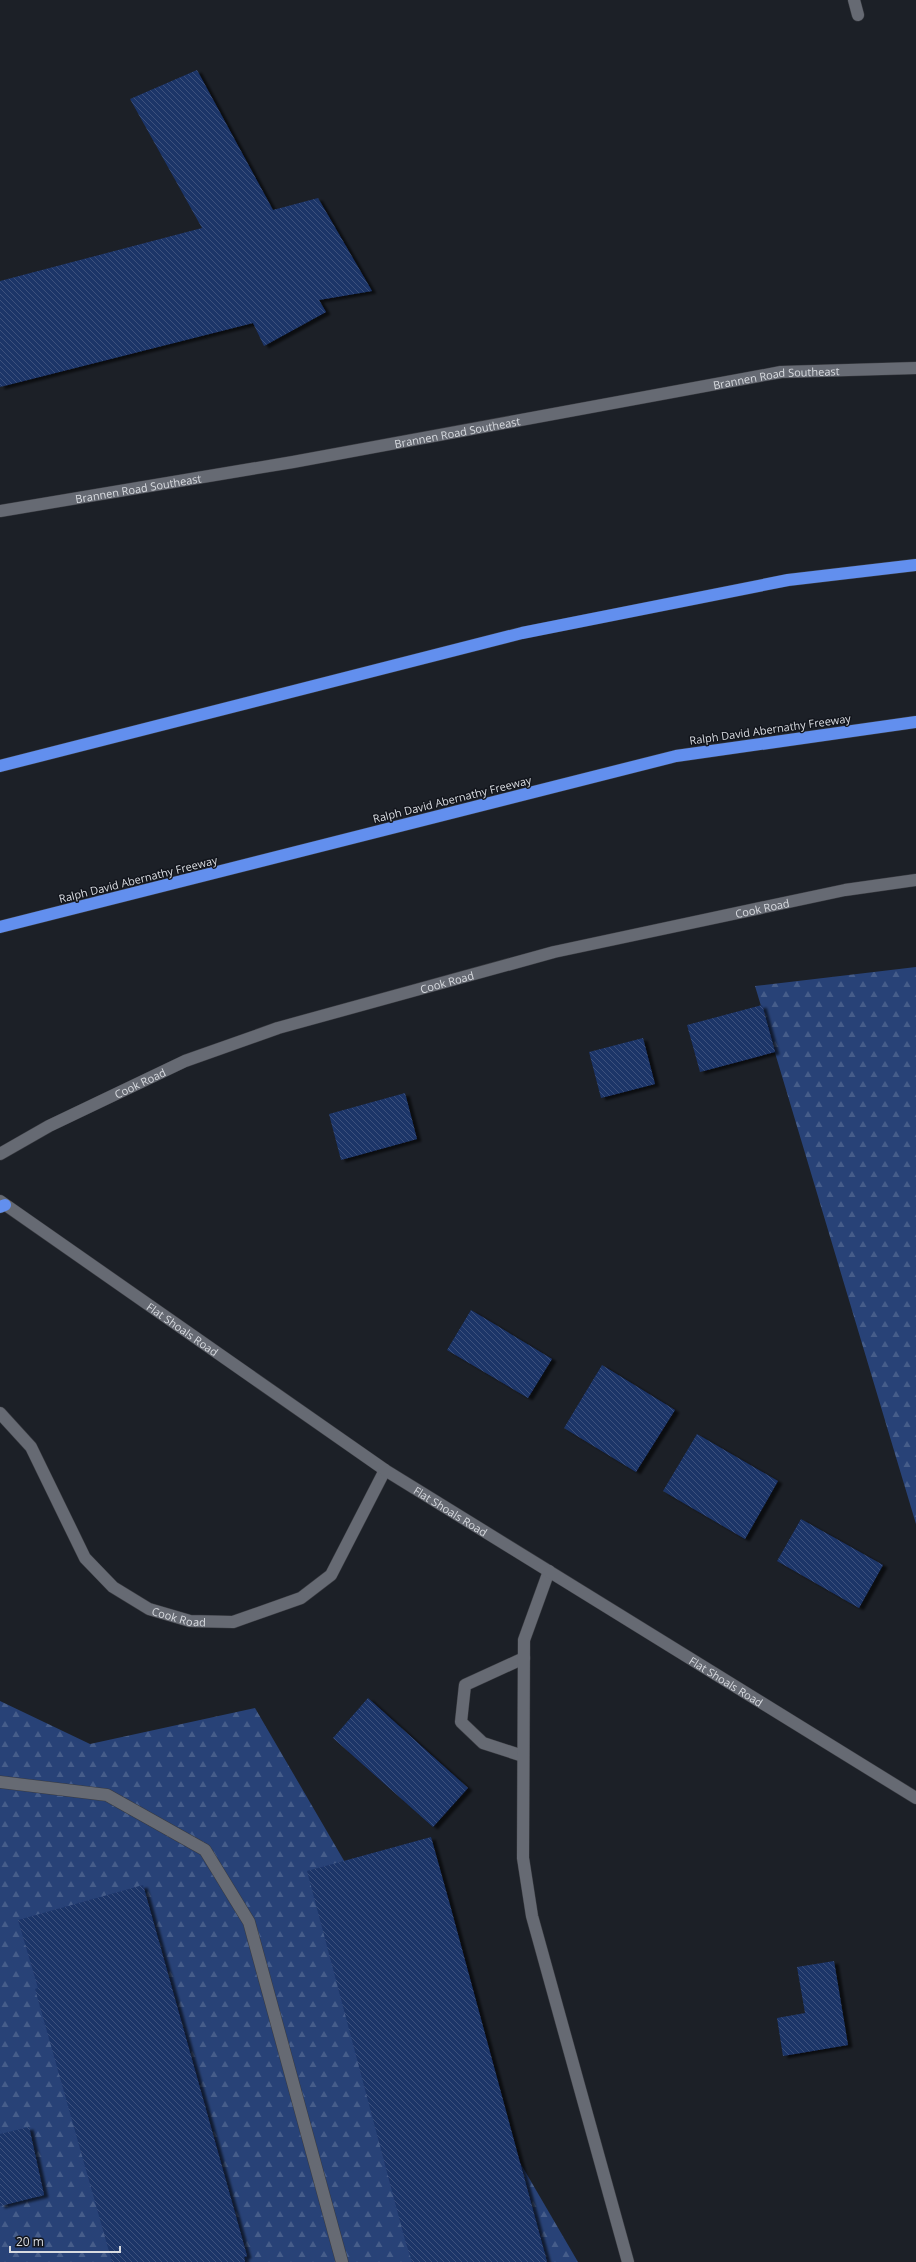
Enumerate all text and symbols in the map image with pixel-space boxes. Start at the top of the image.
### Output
street label: Brannen Road Southeast [712,363,840,392]
street label: Brannen Road Southeast [393,413,521,451]
street label: Brannen Road Southeast [74,470,202,506]
street label: Ralph David Abernathy Freeway [688,710,852,748]
street label: Ralph David Abernathy Freeway [371,772,533,826]
street label: Ralph David Abernathy Freeway [57,852,219,906]
street label: Cook Road [734,895,791,921]
street label: Cook Road [418,967,475,996]
street label: Cook Road [112,1064,168,1101]
street label: Flat Shoals Road [144,1298,222,1359]
street label: Flat Shoals Road [411,1482,491,1539]
street label: Cook Road [150,1603,206,1629]
street label: Flat Shoals Road [687,1652,766,1709]
scale bar [10,2228,120,2254]
text: 20 m [16,2233,44,2250]

